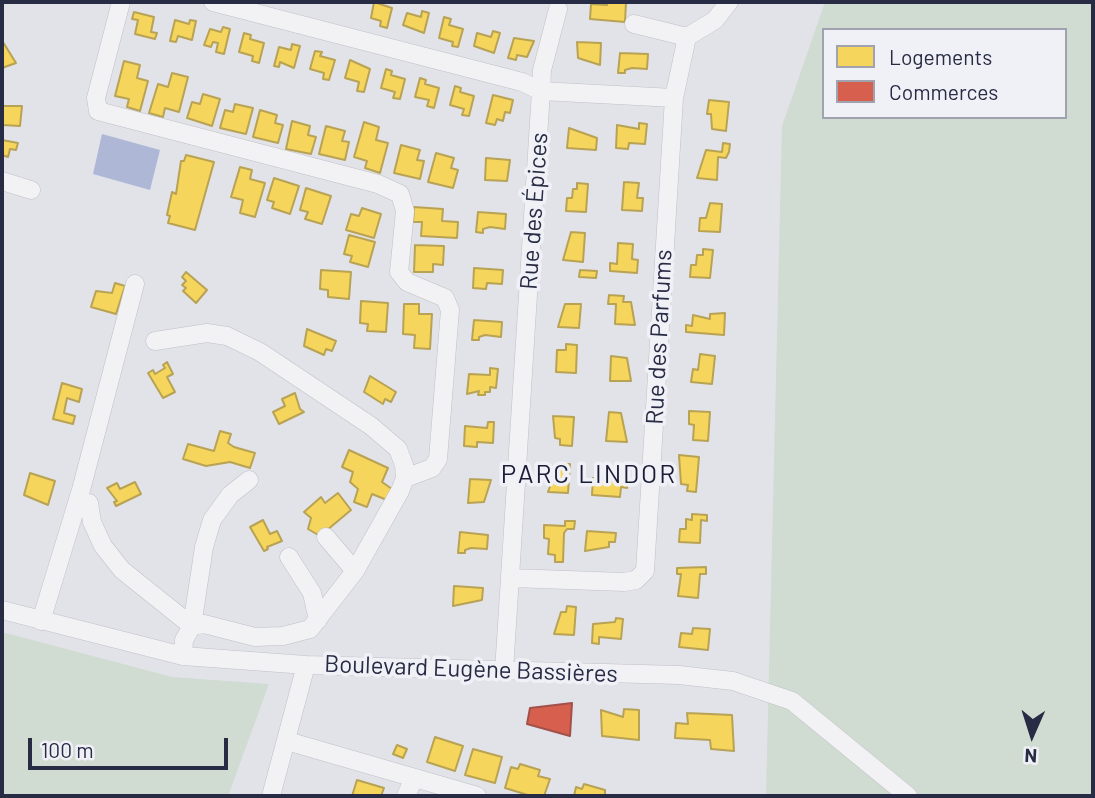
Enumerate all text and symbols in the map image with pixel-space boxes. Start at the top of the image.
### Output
legend [822,28,1067,119]
text: Logements [889,44,992,69]
text: Commerces [889,79,998,104]
street label: Rue des Épices [514,131,554,291]
street label: Rue des Parfums [640,249,678,425]
district label: PARC LINDOR [502,458,676,490]
street label: Boulevard Eugène Bassières [324,649,618,689]
north arrow [997,700,1067,770]
scale bar [32,724,231,768]
text: 100 m [41,737,94,762]
text: N [1024,745,1038,768]

